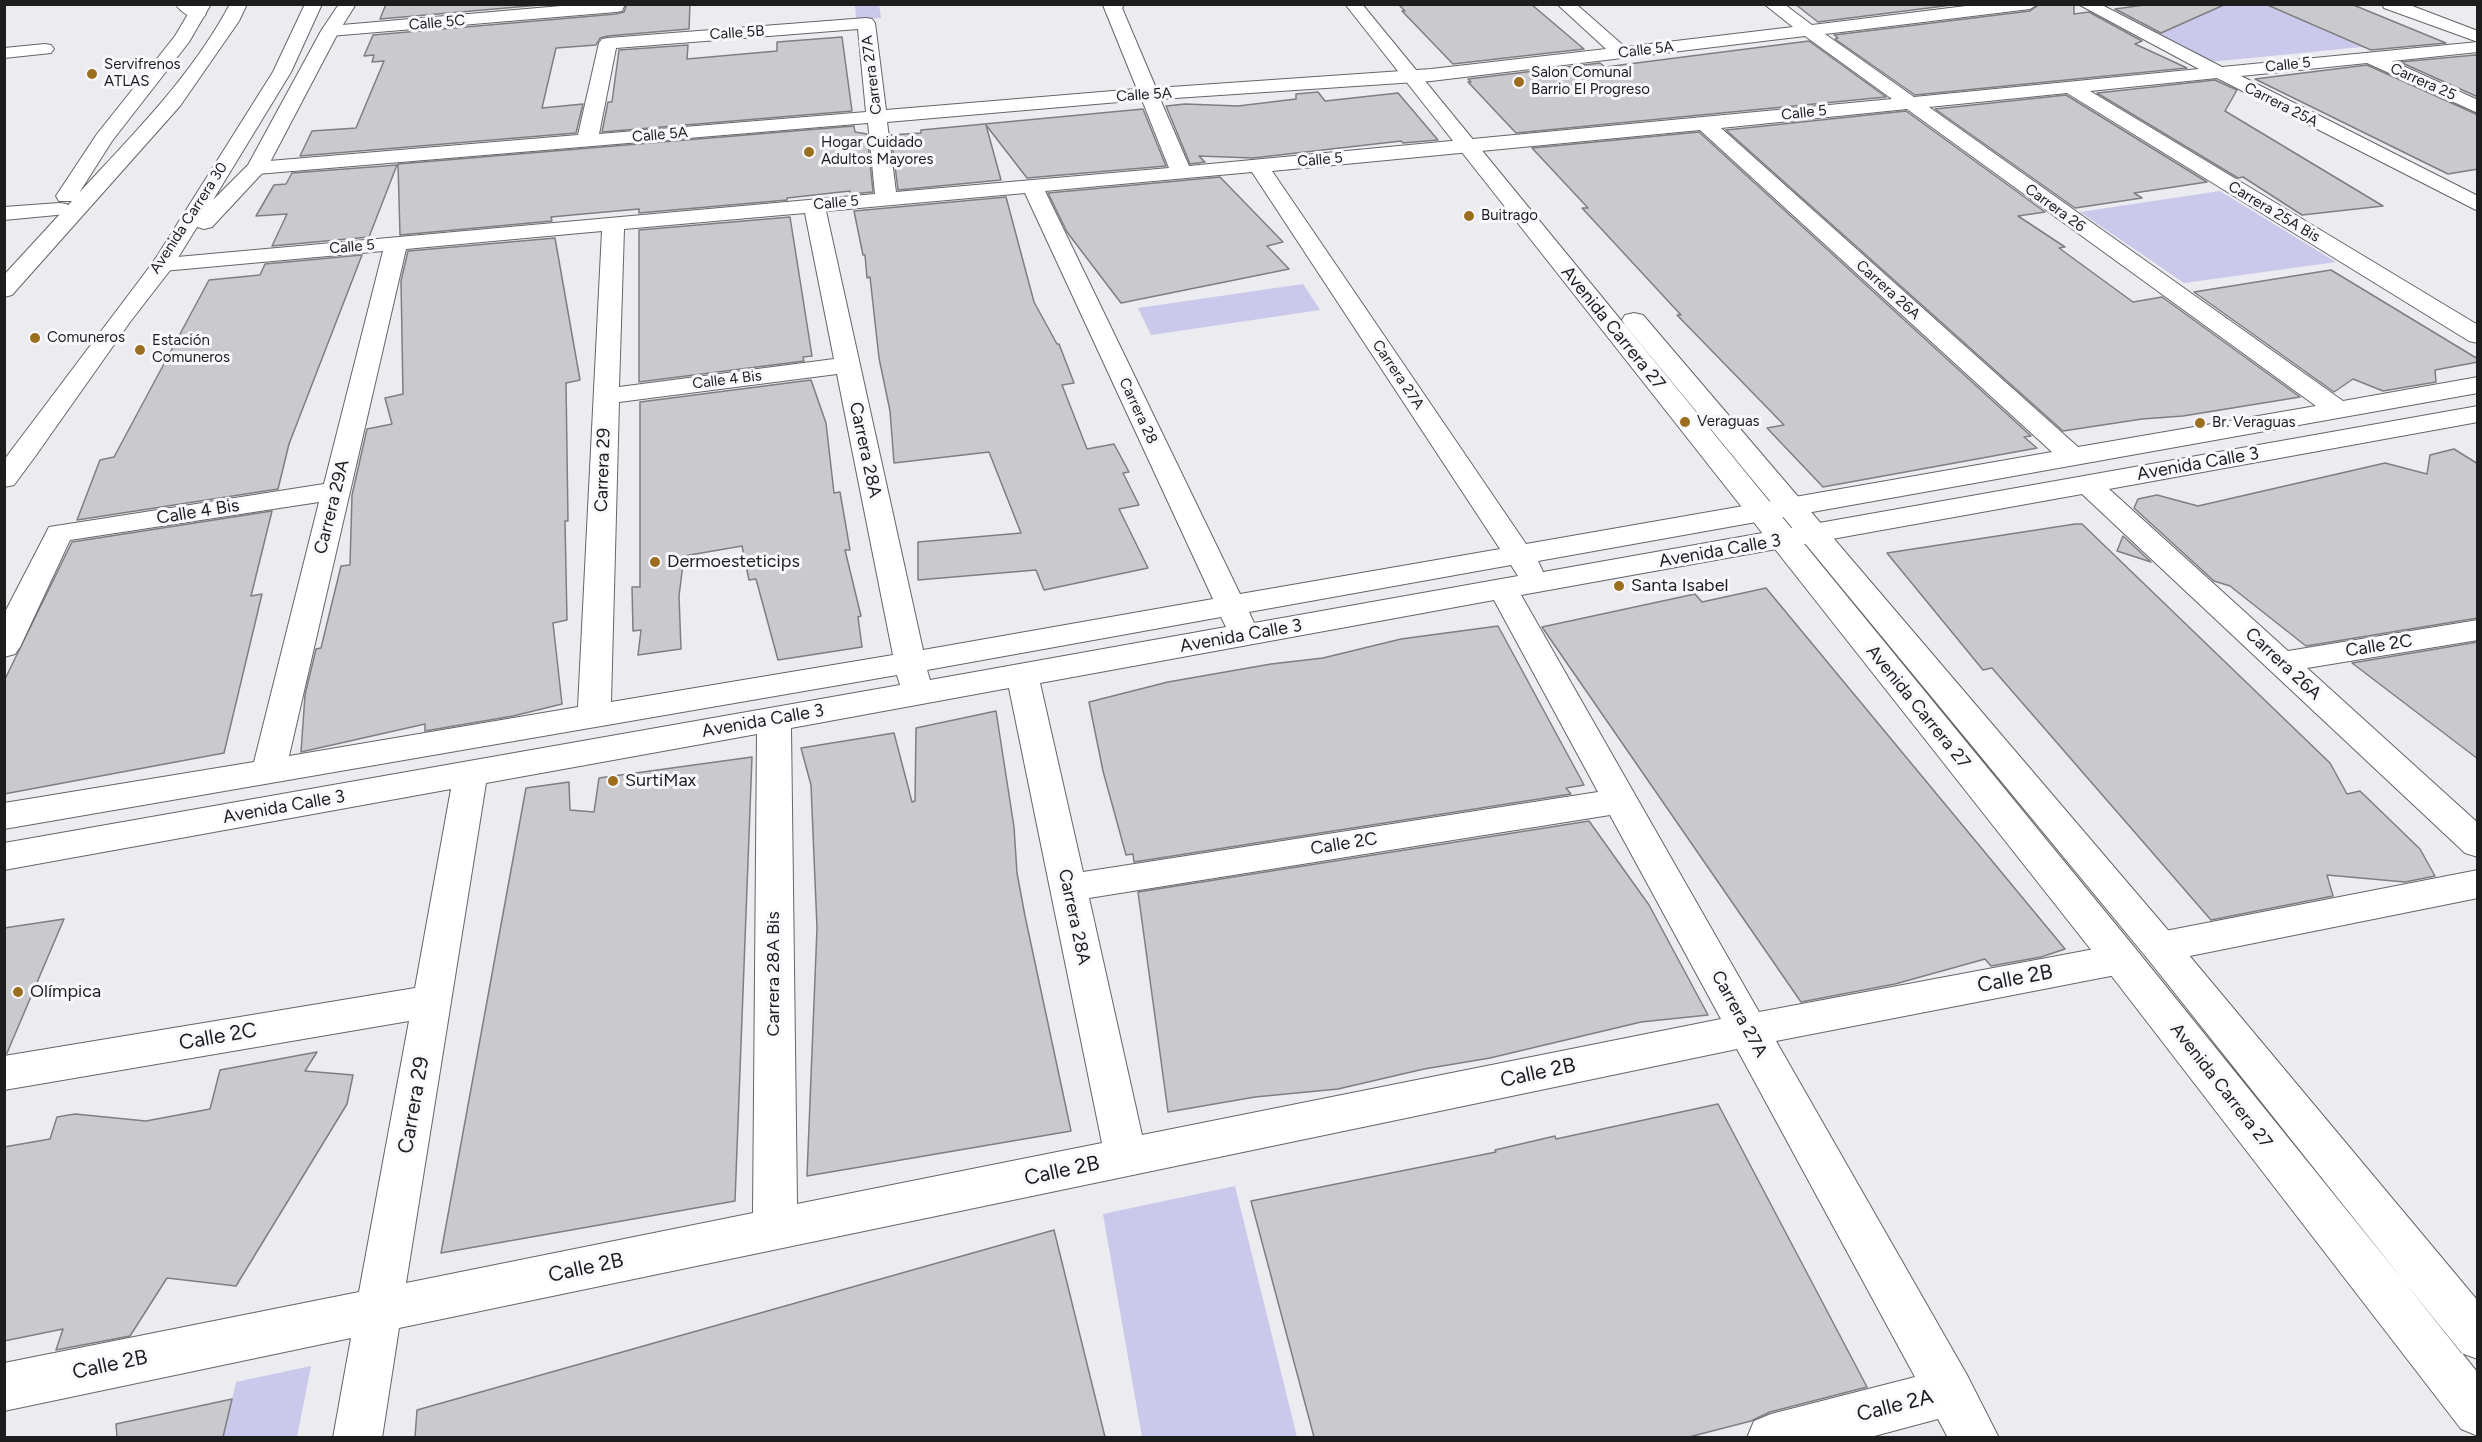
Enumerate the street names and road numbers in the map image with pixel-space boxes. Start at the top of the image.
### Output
street label: Calle 5C [408,12,466,34]
street label: Calle 5B [709,22,765,44]
street label: Carrera 27A [858,34,886,116]
street label: Calle 5A [1617,38,1675,62]
street label: Calle 5 [2264,54,2312,76]
street label: Carrera 25 [2387,59,2459,105]
street label: Carrera 25A [2241,79,2321,131]
street label: Calle 5A [1116,84,1172,106]
street label: Calle 5 [1780,102,1828,124]
street label: Calle 5A [631,124,689,146]
street label: Calle 5 [1297,149,1343,171]
street label: Avenida Carrera 30 [146,159,232,277]
street label: Carrera 25A Bis [2225,178,2323,246]
street label: Carrera 26 [2021,180,2089,236]
street label: Calle 5 [813,192,859,214]
street label: Calle 5 [329,236,375,258]
street label: Carrera 26A [1852,256,1924,324]
street label: Avenida Carrera 27 [1556,262,1670,394]
street label: Carrera 27A [1368,337,1428,413]
street label: Calle 4 Bis [691,367,763,393]
street label: Carrera 28 [1115,375,1161,447]
street label: Carrera 28A [844,400,886,500]
street label: Carrera 29 [591,428,615,512]
street label: Avenida Calle 3 [2135,443,2261,485]
street label: Carrera 29A [310,458,354,556]
street label: Calle 4 Bis [155,495,241,529]
street label: Avenida Calle 3 [1657,530,1783,572]
street label: Avenida Calle 3 [1178,615,1304,657]
street label: Carrera 26A [2240,623,2326,705]
street label: Calle 2C [2344,630,2414,662]
street label: Avenida Carrera 27 [1861,641,1975,773]
street label: Avenida Calle 3 [700,700,826,742]
street label: Avenida Calle 3 [221,786,347,828]
street label: Calle 2C [1309,828,1379,860]
street label: Carrera 28A [1053,867,1095,967]
street label: Carrera 28A Bis [763,911,785,1037]
street label: Calle 2B [1975,959,2055,999]
street label: Carrera 27A [1706,967,1772,1061]
street label: Calle 2C [177,1018,259,1056]
street label: Avenida Carrera 27 [2165,1019,2277,1153]
street label: Calle 2B [1498,1053,1578,1093]
street label: Carrera 29 [393,1054,435,1156]
street label: Calle 2B [1022,1151,1102,1191]
street label: Calle 2B [546,1248,626,1288]
street label: Calle 2B [70,1345,150,1385]
street label: Calle 2A [1854,1384,1936,1428]

